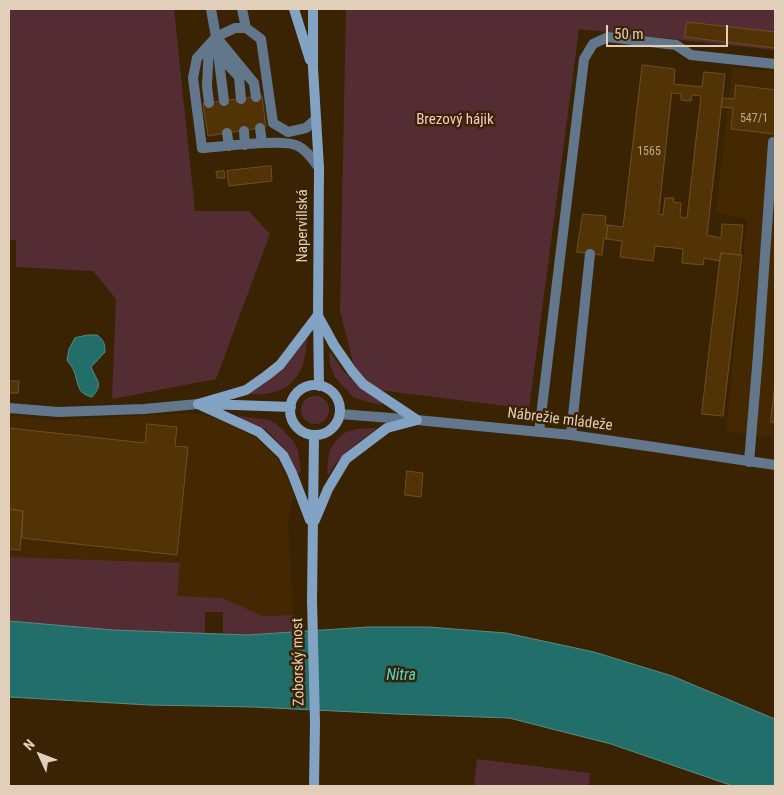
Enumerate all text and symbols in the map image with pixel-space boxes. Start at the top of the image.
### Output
scale bar [609,15,732,47]
text: 50 m [614,25,644,43]
park label: Brezový hájik [416,111,494,129]
house number: 547/1 [740,112,768,126]
house number: 1565 [637,145,661,159]
street label: Napervillská [294,189,312,263]
street label: Nábrežie mládeže [506,405,614,435]
street label: Zoborský most [289,618,309,706]
water label: Nitra [386,666,416,686]
north arrow [15,730,65,780]
text: N [20,736,38,753]

